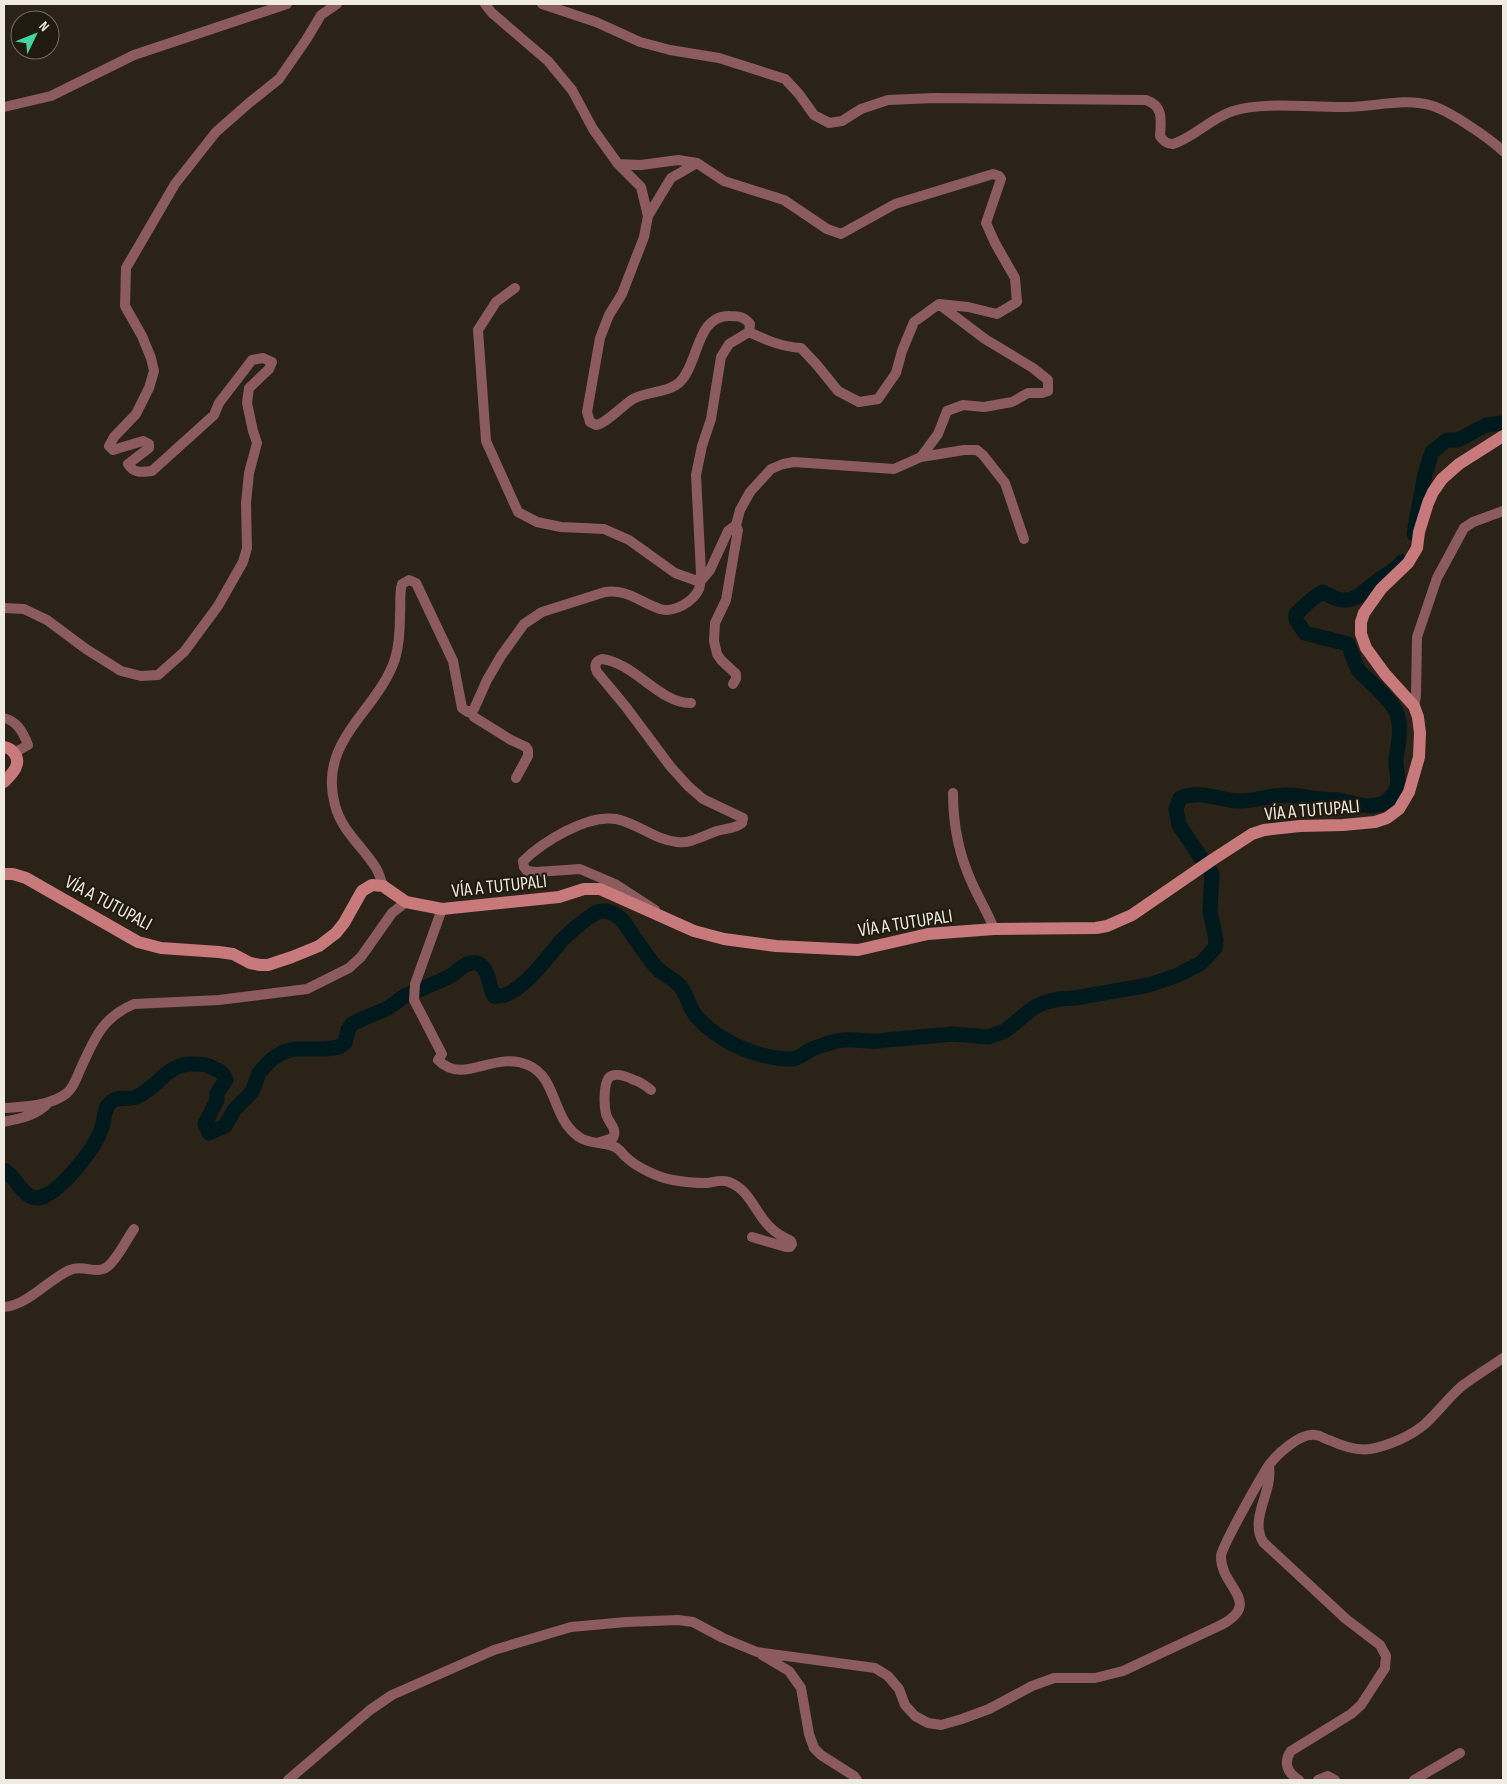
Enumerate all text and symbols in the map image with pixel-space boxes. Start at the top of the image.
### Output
north arrow [10,10,60,60]
text: N [35,18,53,35]
street label: VÍA A TUTUPALI [1264,795,1361,826]
street label: VÍA A TUTUPALI [450,870,548,903]
street label: VÍA A TUTUPALI [61,871,156,936]
street label: VÍA A TUTUPALI [856,905,954,942]

